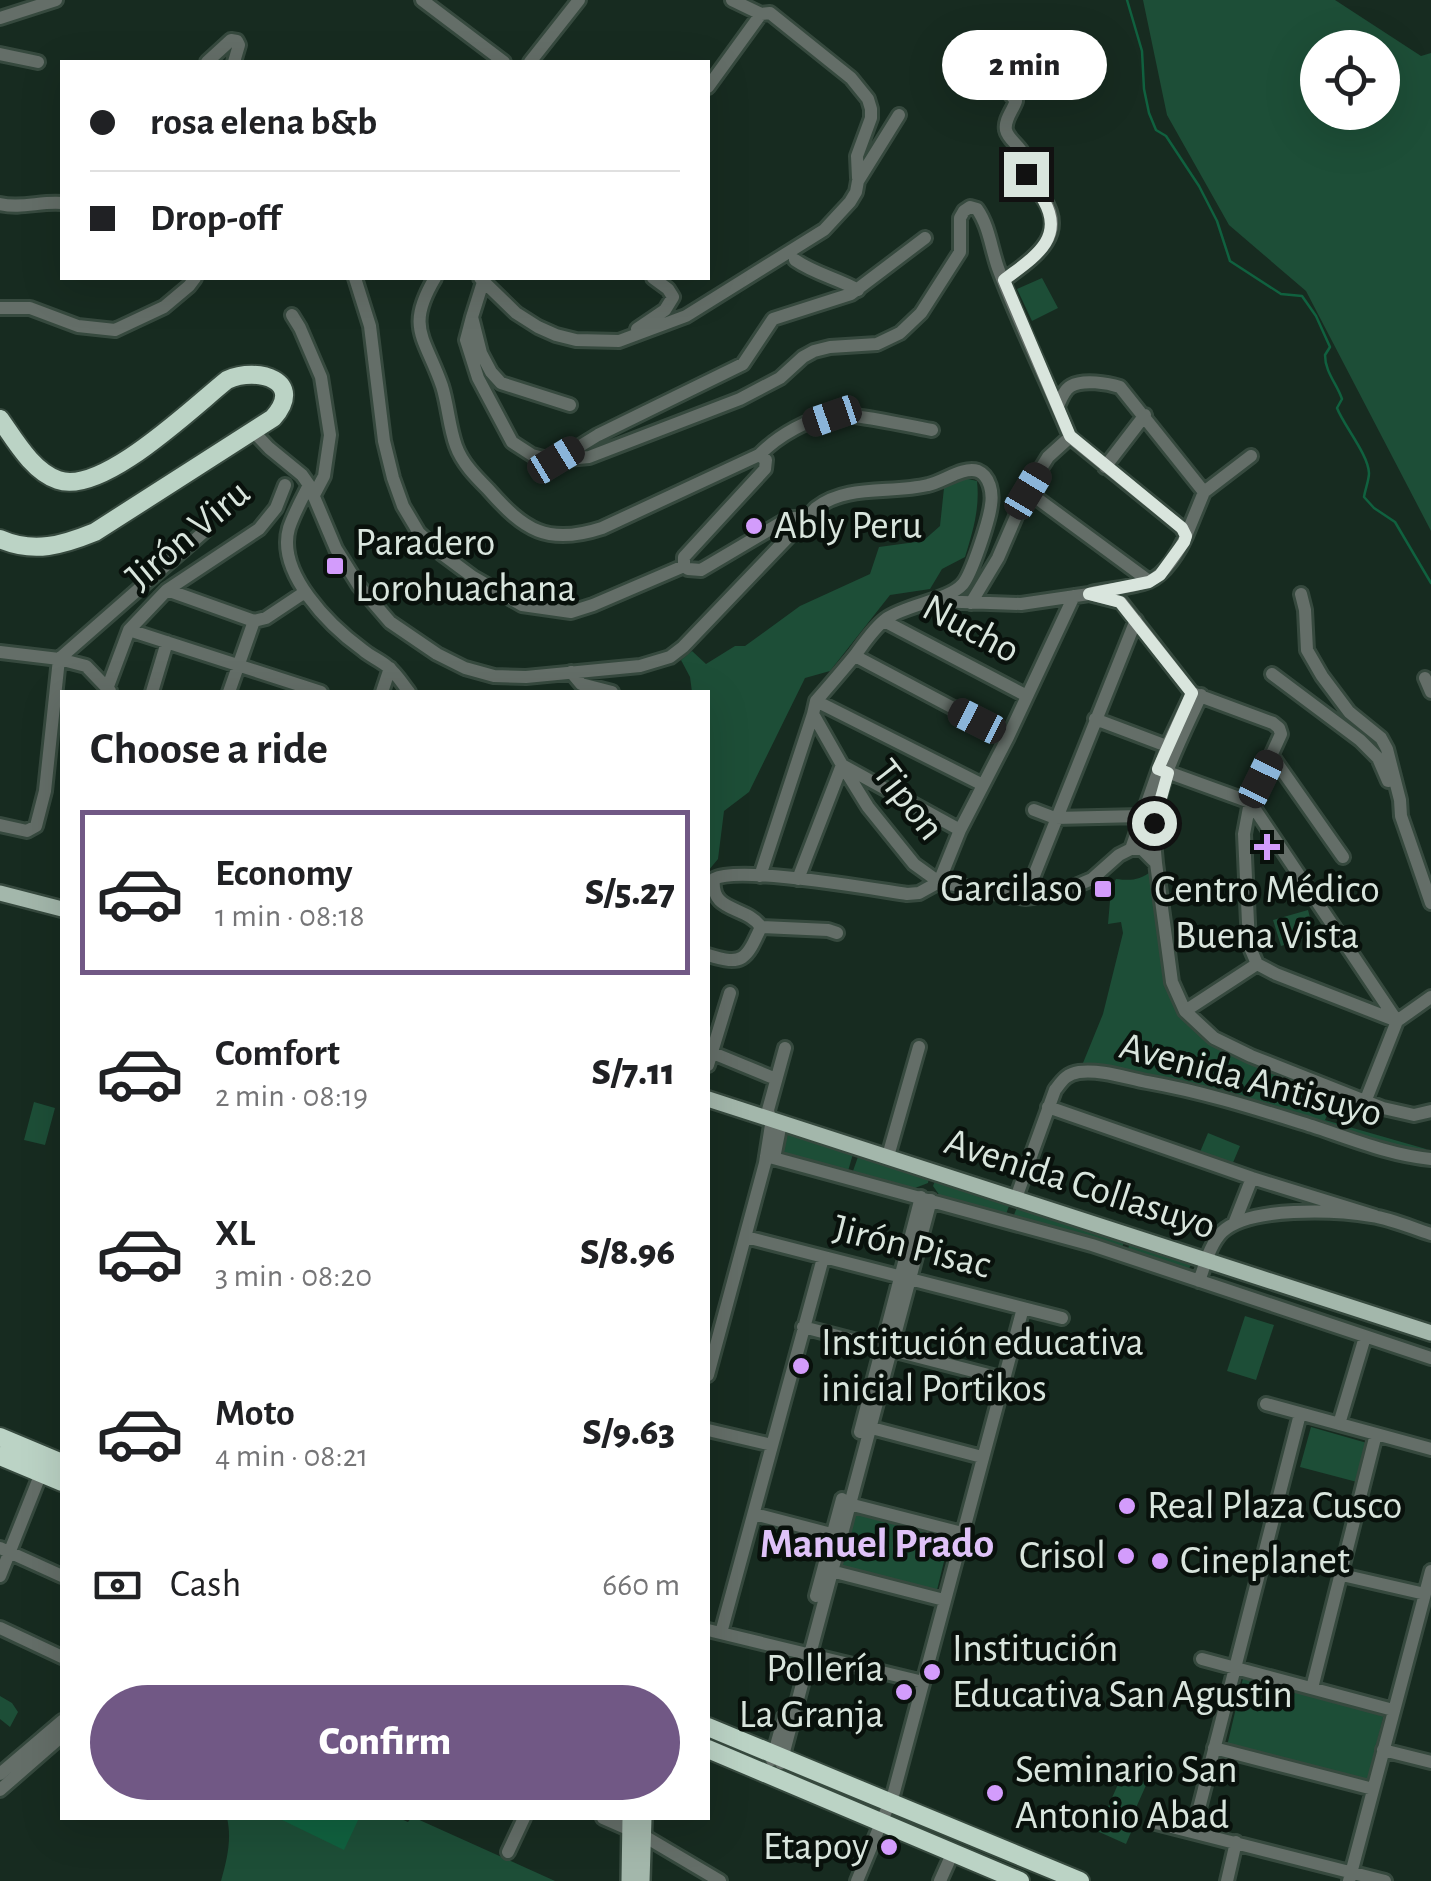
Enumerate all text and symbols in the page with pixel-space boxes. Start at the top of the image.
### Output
callout: 2 min [944,29,1108,99]
map controls [1300,30,1400,130]
button: locate [1300,30,1400,130]
text: 2 min [989,49,1060,81]
text: rosa elena b&b [150,104,377,142]
route end [1004,152,1049,197]
text: Drop-off [150,200,281,238]
car [799,392,865,440]
car [523,432,589,488]
car [1000,458,1056,524]
street label: Jirón Viru [119,472,257,598]
place label: Ably Peru [774,506,922,546]
marker: Ably Peru [743,515,765,537]
place label: Paradero Lorohuachana [355,523,576,609]
marker: Paradero Lorohuachana [324,555,346,577]
street label: Nucho [916,587,1026,671]
car [943,694,1011,748]
text: Choose a ride [90,727,328,772]
car [1234,745,1288,813]
street label: Tipon [865,752,951,848]
route start [1132,801,1177,846]
marker: Centro Médico Buena Vista [1254,834,1280,860]
icon: car [95,848,185,938]
text: Economy [215,855,353,893]
place label: Garcilaso [941,869,1083,909]
place label: Centro Médico Buena Vista [1154,870,1380,956]
text: S/5.27 [585,874,675,912]
marker: Garcilaso [1092,878,1114,900]
text: 1 min · 08:18 [215,900,365,932]
street label: Avenida Antisuyo [1115,1026,1387,1134]
icon: car [95,1028,185,1118]
text: Comfort [215,1035,340,1073]
text: S/7.11 [592,1054,675,1092]
text: 2 min · 08:19 [215,1080,368,1112]
street label: Avenida Collasuyo [940,1121,1220,1247]
icon: car [95,1208,185,1298]
street label: Jirón Pisac [829,1208,995,1286]
text: XL [215,1215,255,1253]
text: S/8.96 [580,1234,675,1272]
text: 3 min · 08:20 [215,1260,372,1292]
place label: Institución educativa inicial Portikos [821,1323,1144,1409]
marker: Institución educativa inicial Portikos [790,1355,812,1377]
icon: car [95,1388,185,1478]
text: Moto [215,1395,295,1433]
text: S/9.63 [582,1414,675,1452]
text: 4 min · 08:21 [215,1440,368,1472]
place label: Real Plaza Cusco [1147,1486,1402,1526]
marker: Real Plaza Cusco [1116,1495,1138,1517]
district label: Manuel Prado [760,1523,994,1565]
place label: Crisol [1019,1536,1106,1576]
place label: Cineplanet [1180,1541,1350,1581]
marker: Crisol [1115,1545,1137,1567]
marker: Cineplanet [1149,1550,1171,1572]
icon: cash [90,1558,145,1613]
text: Cash [170,1566,241,1604]
text: 660 m [602,1569,680,1601]
place label: Institución Educativa San Agustin [952,1629,1293,1715]
place label: Pollería La Granja [739,1649,884,1735]
marker: Institución Educativa San Agustin [921,1661,943,1683]
marker: Pollería La Granja [893,1681,915,1703]
button: Confirm [90,1685,680,1800]
place label: Seminario San Antonio Abad [1015,1750,1238,1836]
marker: Seminario San Antonio Abad [984,1782,1006,1804]
place label: Etapoy [763,1827,869,1867]
marker: Etapoy [878,1836,900,1858]

